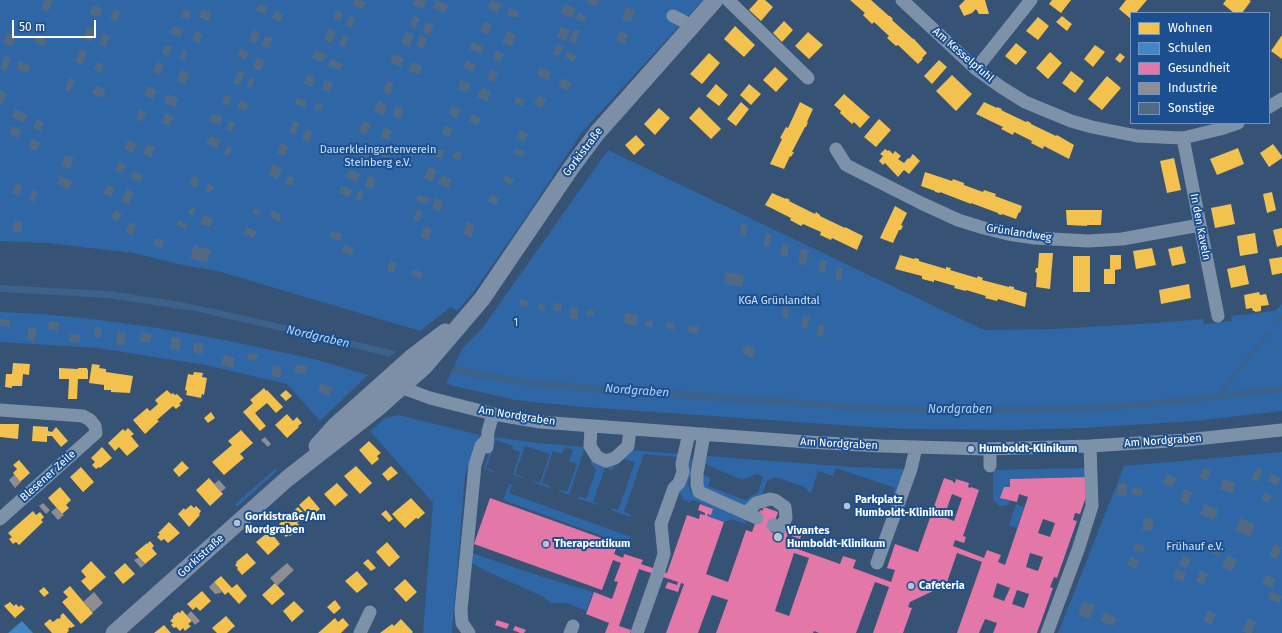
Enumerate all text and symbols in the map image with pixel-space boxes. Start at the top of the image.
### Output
scale bar [14,12,98,38]
legend [1130,12,1270,124]
text: 50 m [19,20,45,34]
text: Wohnen [1168,21,1212,35]
street label: Am Kesselpfuhl [930,25,996,85]
text: Schulen [1168,41,1211,55]
text: Gesundheit [1168,61,1230,75]
text: Industrie [1168,81,1217,95]
text: Sonstige [1168,101,1215,115]
street label: Gorkistraße [560,125,606,179]
park label: Dauerkleingartenverein Steinberg e.V. [320,143,436,169]
street label: In den Kaveln [1187,192,1213,262]
street label: Grünlandweg [985,221,1053,245]
park label: KGA Grünlandtal [738,294,820,308]
park label: 1 [514,316,518,330]
water label: Nordgraben [285,323,351,351]
water label: Nordgraben [604,382,670,400]
street label: Am Nordgraben [478,403,556,429]
water label: Nordgraben [928,403,992,417]
street label: Am Nordgraben [1124,432,1202,450]
street label: Am Nordgraben [800,435,878,453]
place label: Humboldt-Klinikum [979,442,1077,456]
marker: Humboldt-Klinikum [966,444,976,454]
street label: Blesener Zeile [17,448,79,504]
place label: Parkplatz Humboldt-Klinikum [855,493,953,519]
marker: Parkplatz Humboldt-Klinikum [842,501,852,511]
place label: Gorkistraße/Am Nordgraben [245,510,326,536]
marker: Gorkistraße/Am Nordgraben [232,518,242,528]
place label: Vivantes Humboldt-Klinikum [787,524,885,550]
marker: Vivantes Humboldt-Klinikum [772,531,784,543]
street label: Gorkistraße [175,532,227,580]
place label: Therapeutikum [554,537,630,551]
marker: Therapeutikum [541,539,551,549]
park label: Frühauf e.V. [1166,540,1224,554]
place label: Cafeteria [919,579,965,593]
marker: Cafeteria [906,581,916,591]

